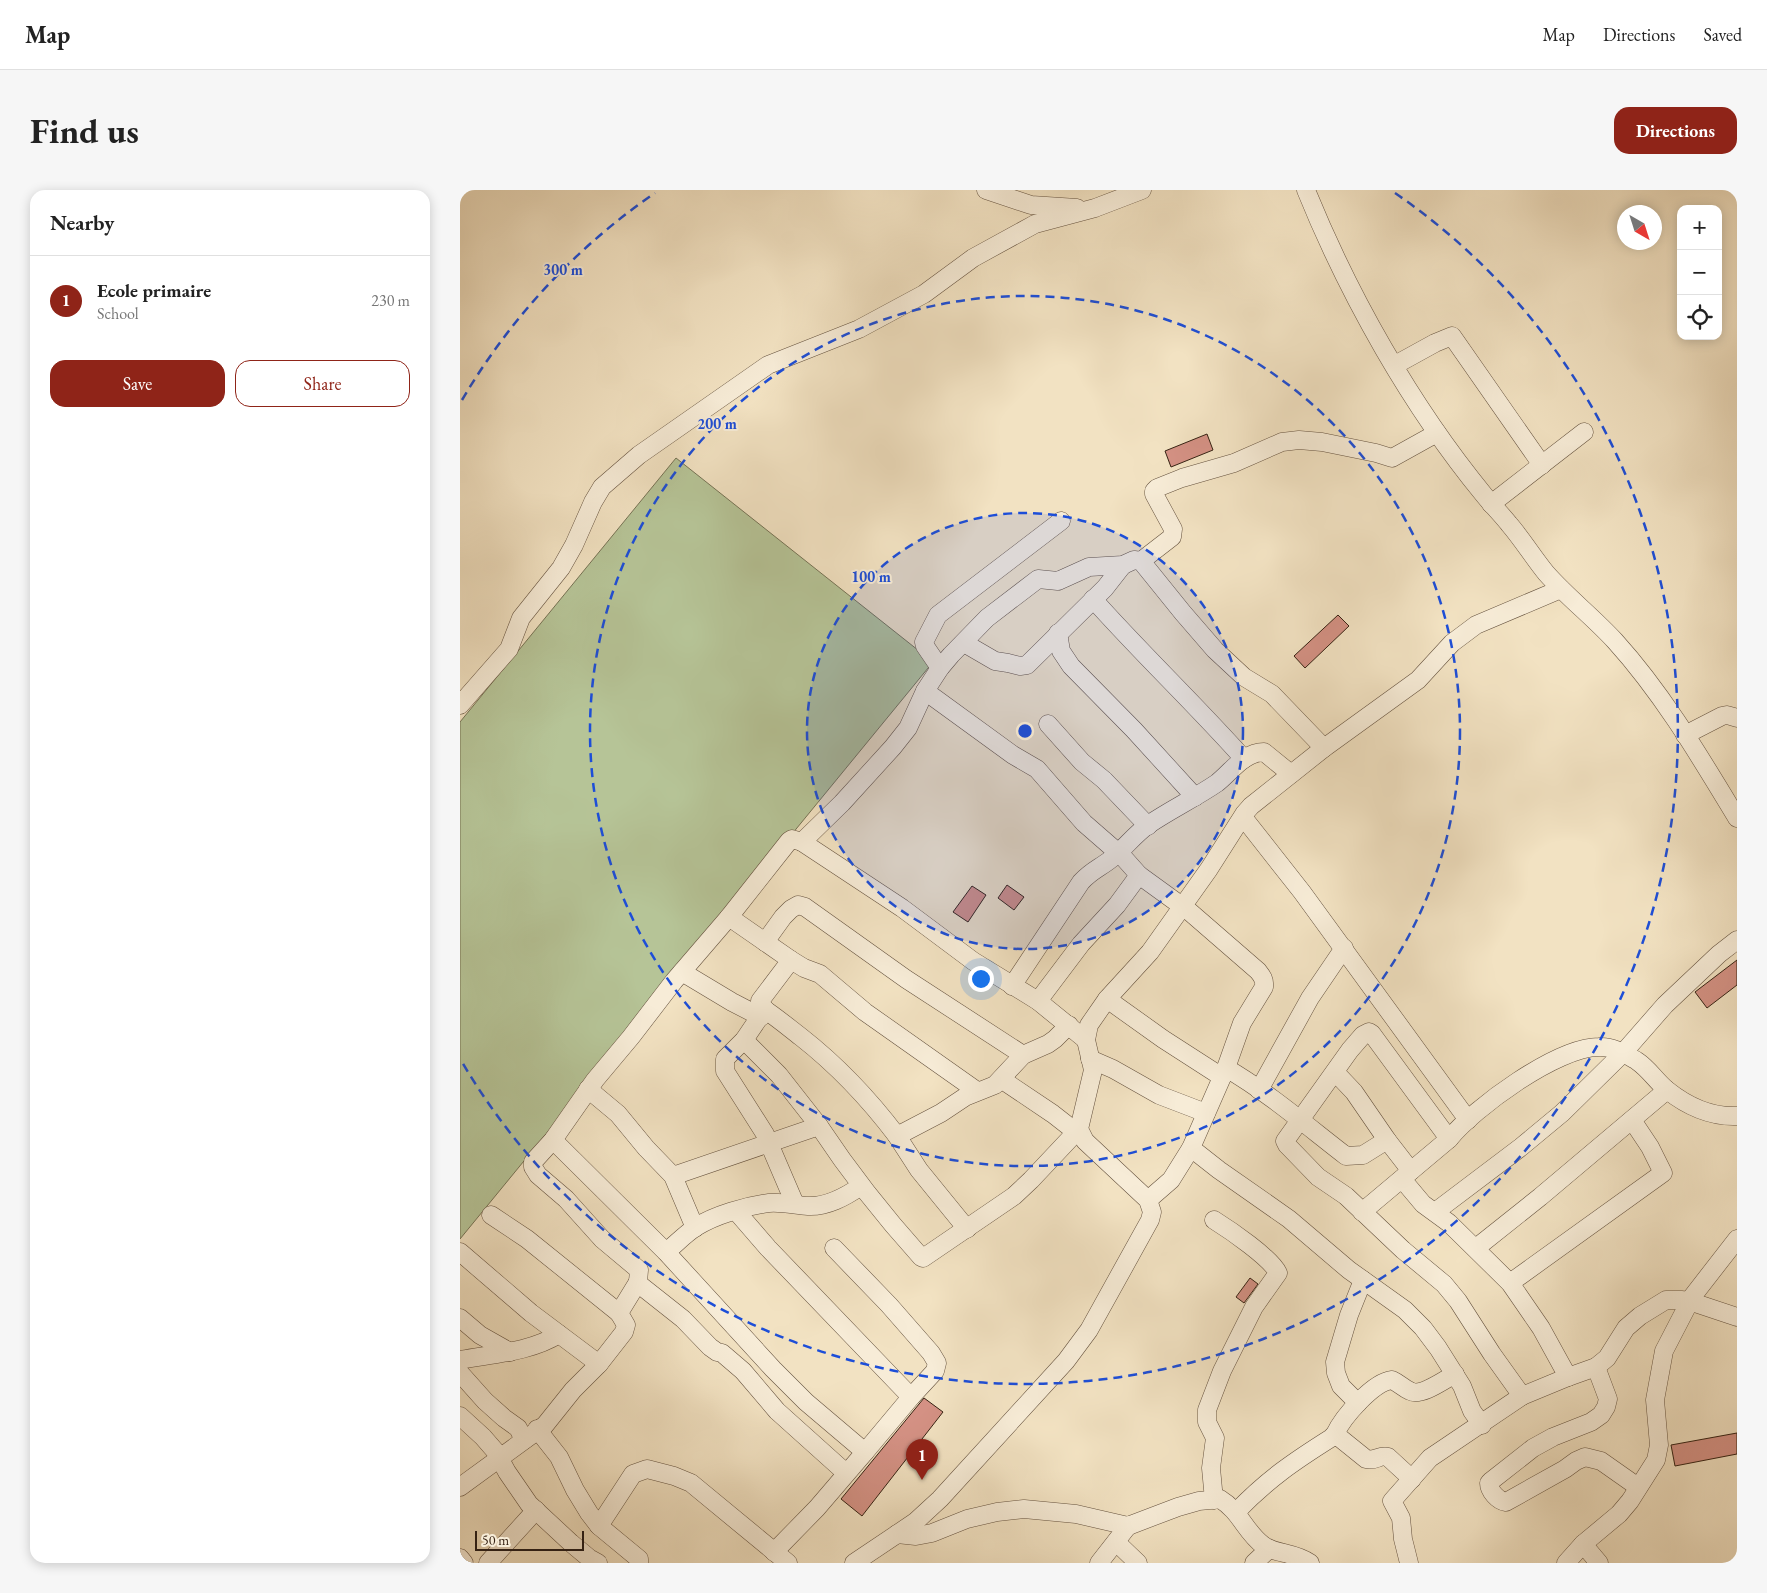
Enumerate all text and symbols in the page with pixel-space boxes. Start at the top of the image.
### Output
text: Map [25,19,70,50]
text: Map [1543,23,1575,46]
text: Directions [1603,23,1675,46]
text: Saved [1703,23,1742,46]
button: Directions [1614,107,1737,154]
text: Find us [30,108,139,153]
north arrow [1617,205,1662,250]
map controls [1677,205,1722,340]
button: + [1677,205,1722,250]
text: Nearby [50,209,114,236]
button: − [1677,250,1722,295]
text: 300 m [543,260,583,279]
text: Ecole primaire [97,278,211,303]
text: 1 [62,290,70,311]
text: 230 m [371,290,410,311]
button: locate [1677,295,1722,340]
text: School [97,303,139,324]
button: Save [50,360,225,407]
button: Share [235,360,410,407]
text: 200 m [697,414,737,433]
text: 100 m [851,567,891,586]
centre of rings [1016,722,1034,740]
your location [968,966,994,992]
pin: 1 [906,1439,938,1480]
scale bar [475,1528,584,1551]
text: 50 m [482,1531,509,1549]

